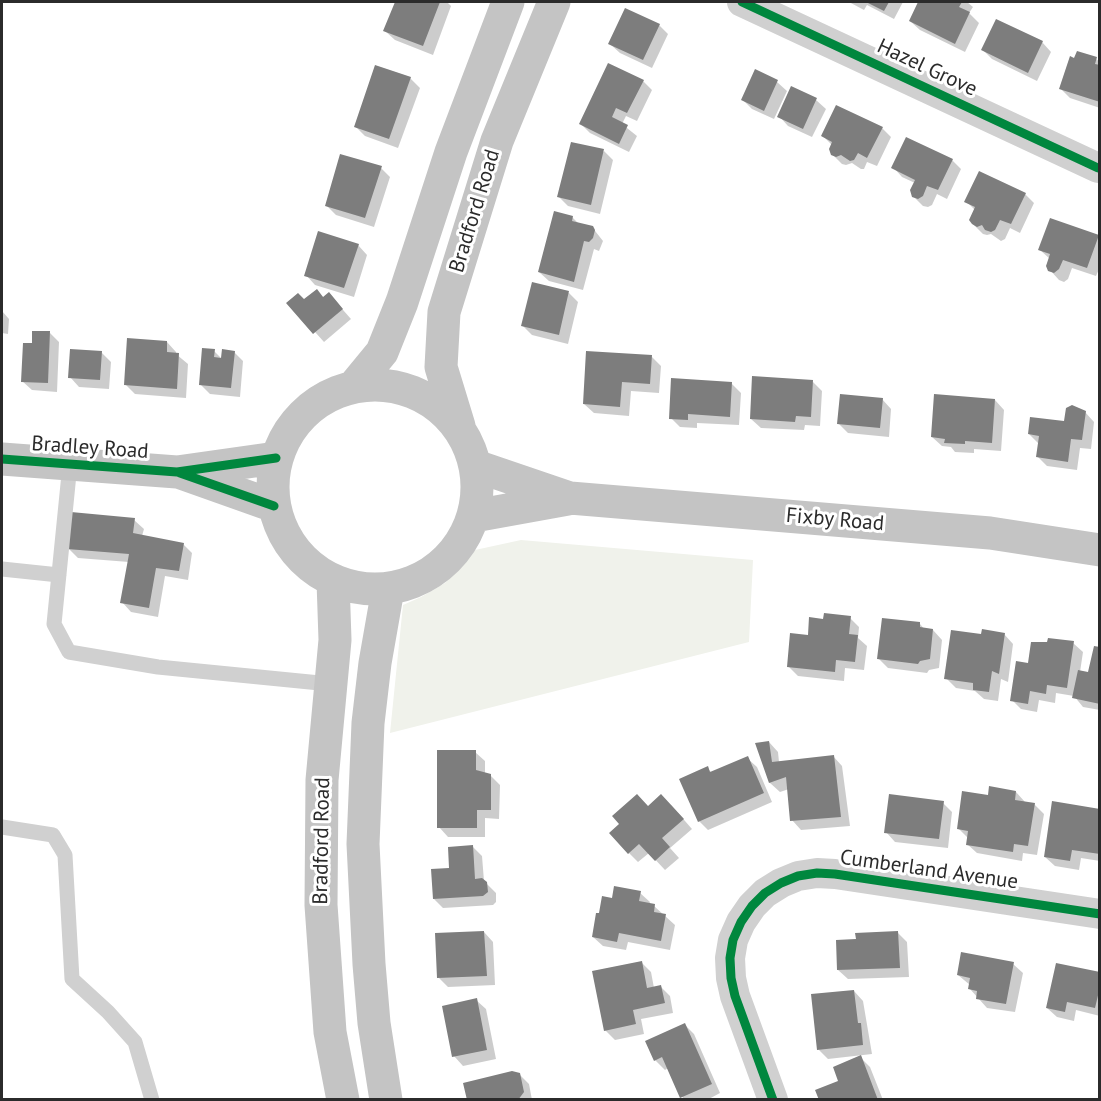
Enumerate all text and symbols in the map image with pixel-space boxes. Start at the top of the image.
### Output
street label: Hazel Grove [873,34,981,102]
street label: Bradford Road [444,146,506,276]
street label: Bradley Road [31,431,149,465]
street label: Fixby Road [785,503,885,537]
street label: Bradford Road [308,777,336,905]
street label: Cumberland Avenue [838,845,1020,895]

